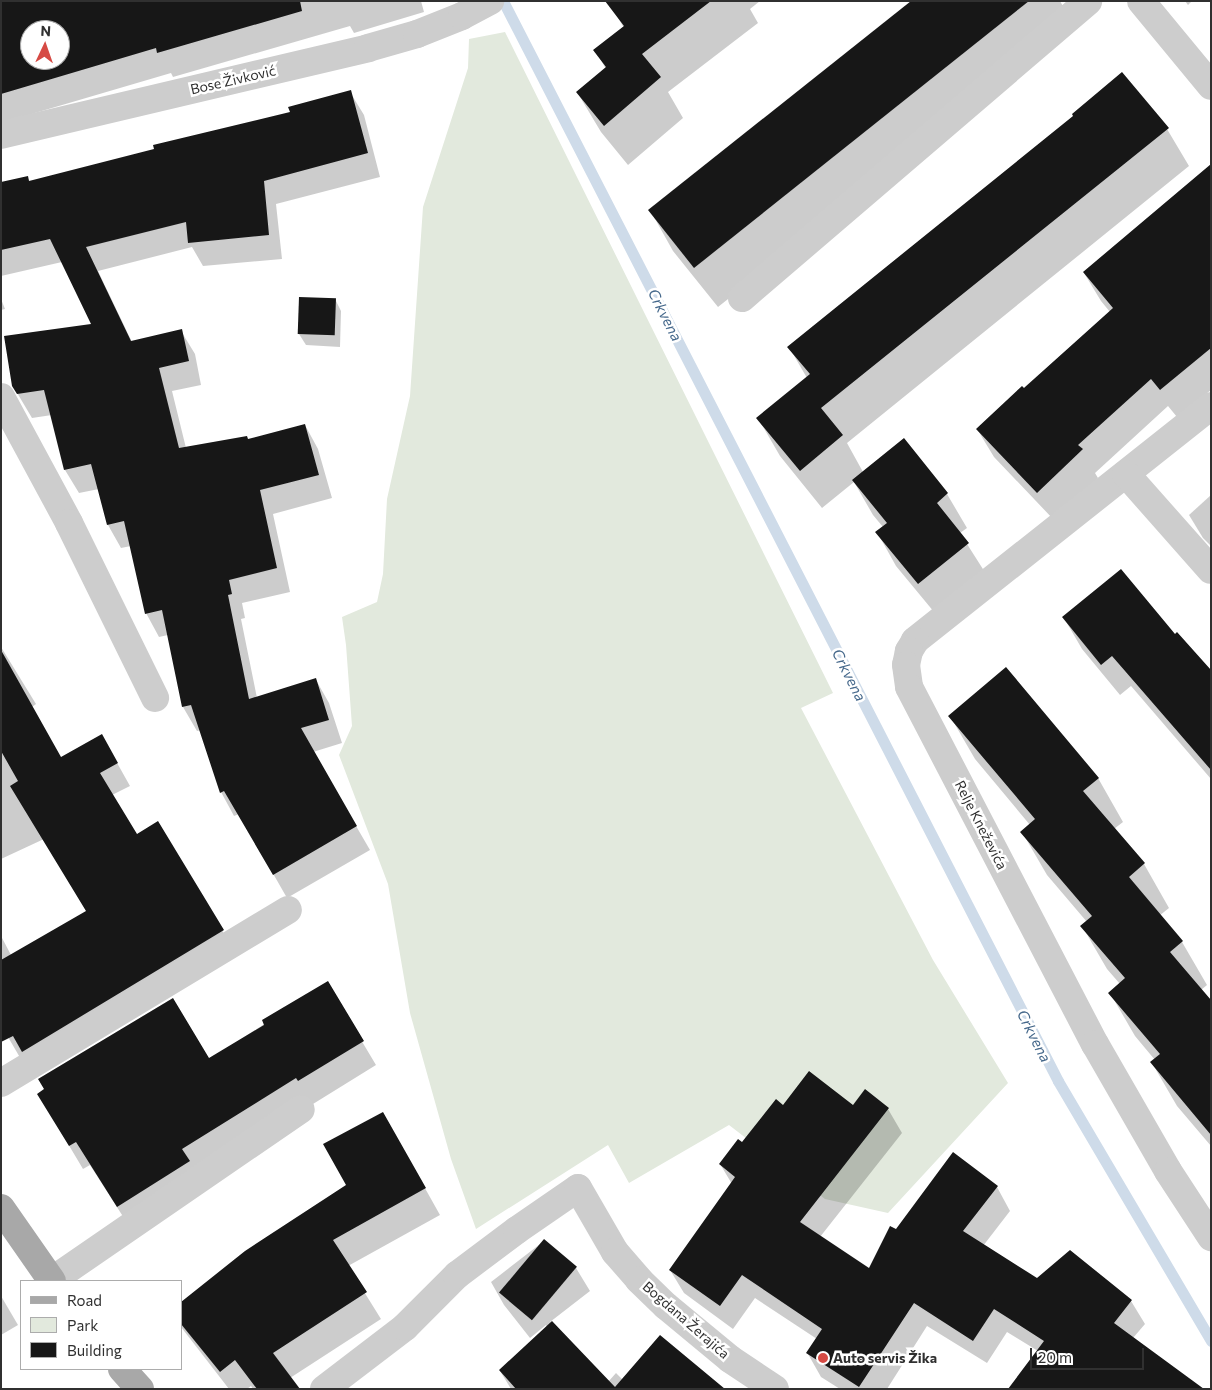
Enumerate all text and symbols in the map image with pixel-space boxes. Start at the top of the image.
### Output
north arrow [20,20,70,70]
text: N [40,22,51,39]
street label: Bose Živković [189,62,277,98]
water label: Crkvena [644,286,686,344]
water label: Crkvena [828,646,870,704]
street label: Relje Kneževića [951,778,1011,872]
water label: Crkvena [1013,1007,1055,1065]
street label: Bogdana Žerajića [639,1278,733,1362]
legend [20,1280,182,1370]
text: Road [67,1291,102,1309]
text: Park [67,1316,98,1334]
scale bar [1032,1338,1146,1370]
text: Building [67,1341,122,1359]
text: 20 m [1038,1348,1072,1366]
place label: Auto servis Žika [833,1350,937,1366]
marker: Auto servis Žika [817,1352,829,1364]

